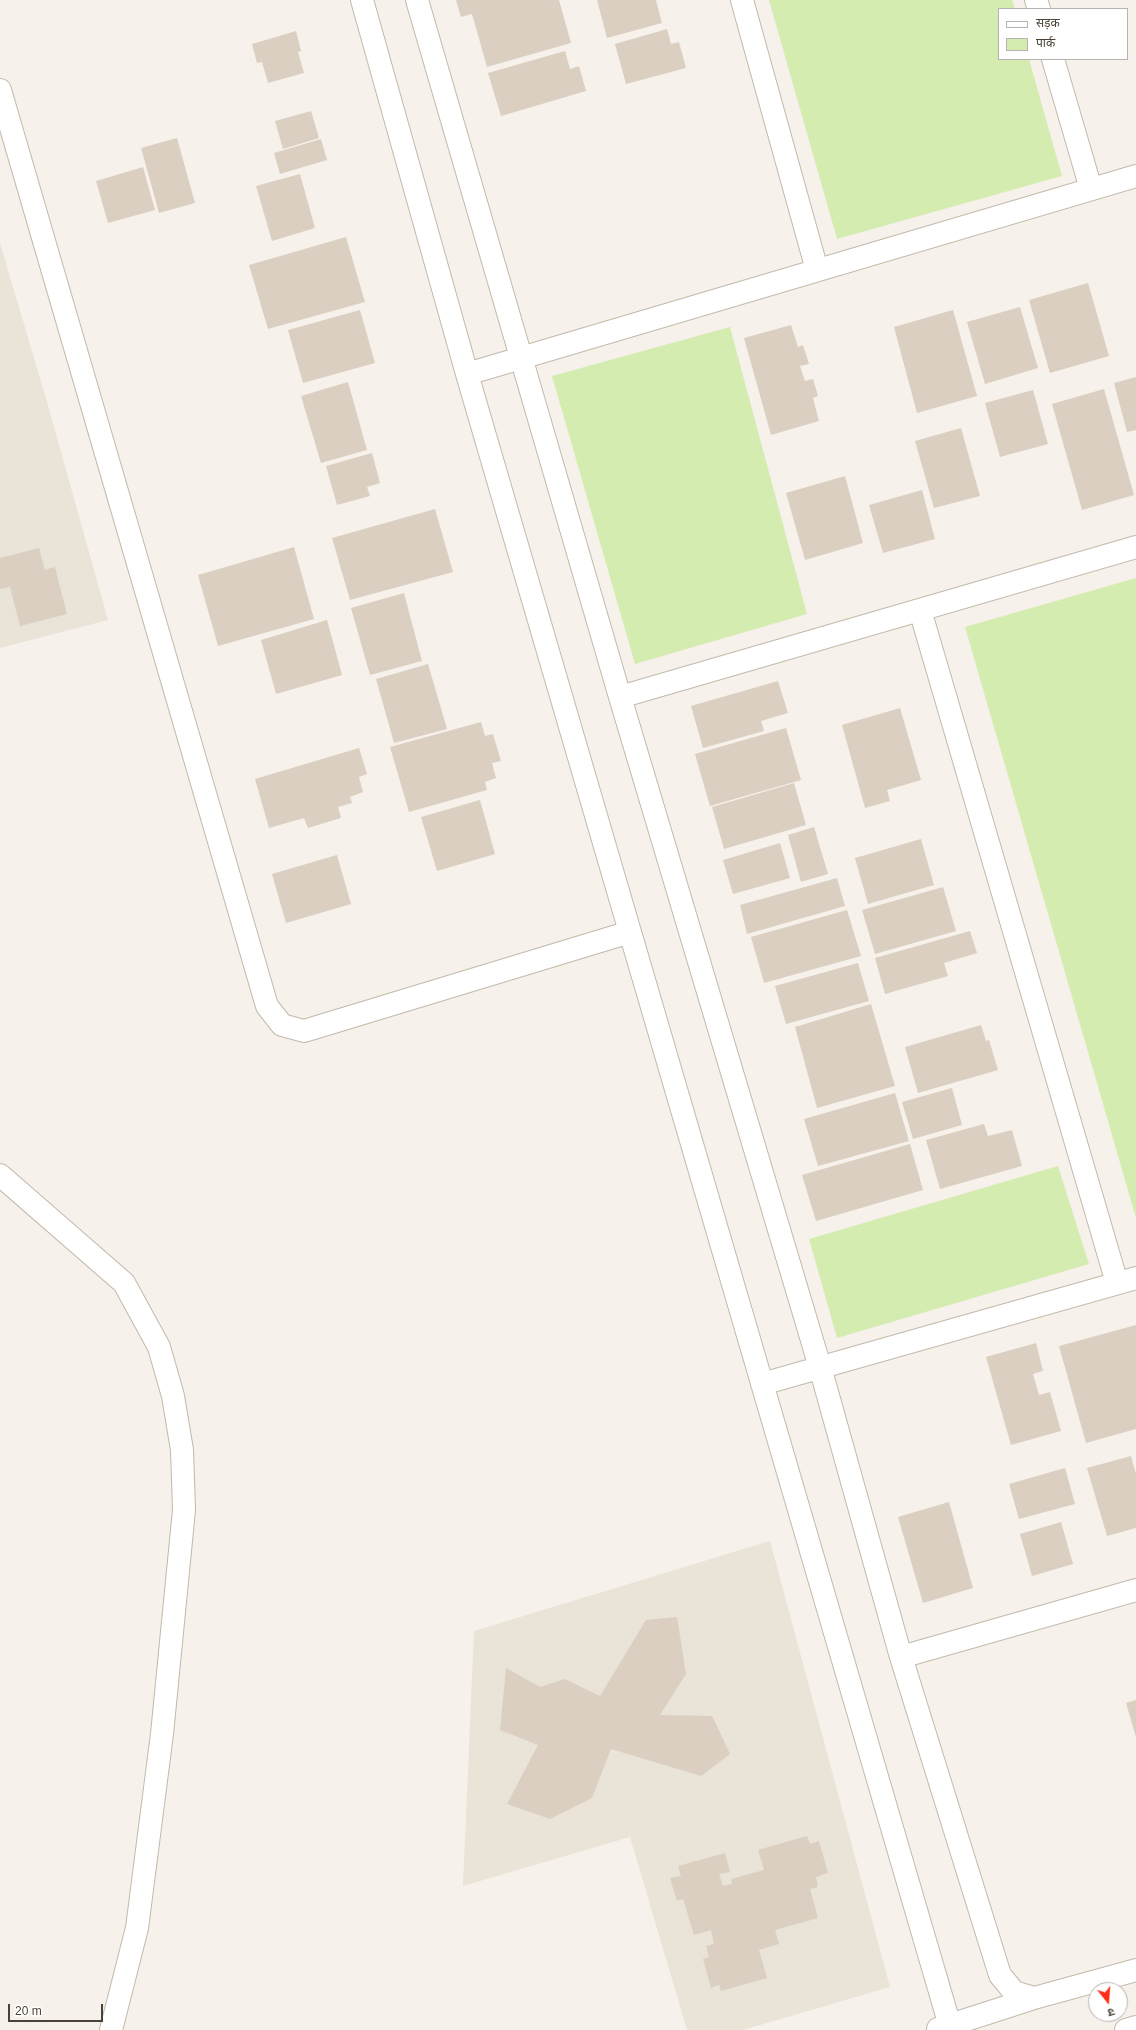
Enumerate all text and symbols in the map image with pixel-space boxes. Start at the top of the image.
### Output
legend [998,8,1128,60]
text: सड़क [1036,16,1060,30]
text: पार्क [1036,36,1055,50]
north arrow [1088,1982,1128,2022]
scale bar [10,1996,105,2022]
text: 20 m [15,2004,42,2018]
text: उ [1106,2006,1116,2019]

